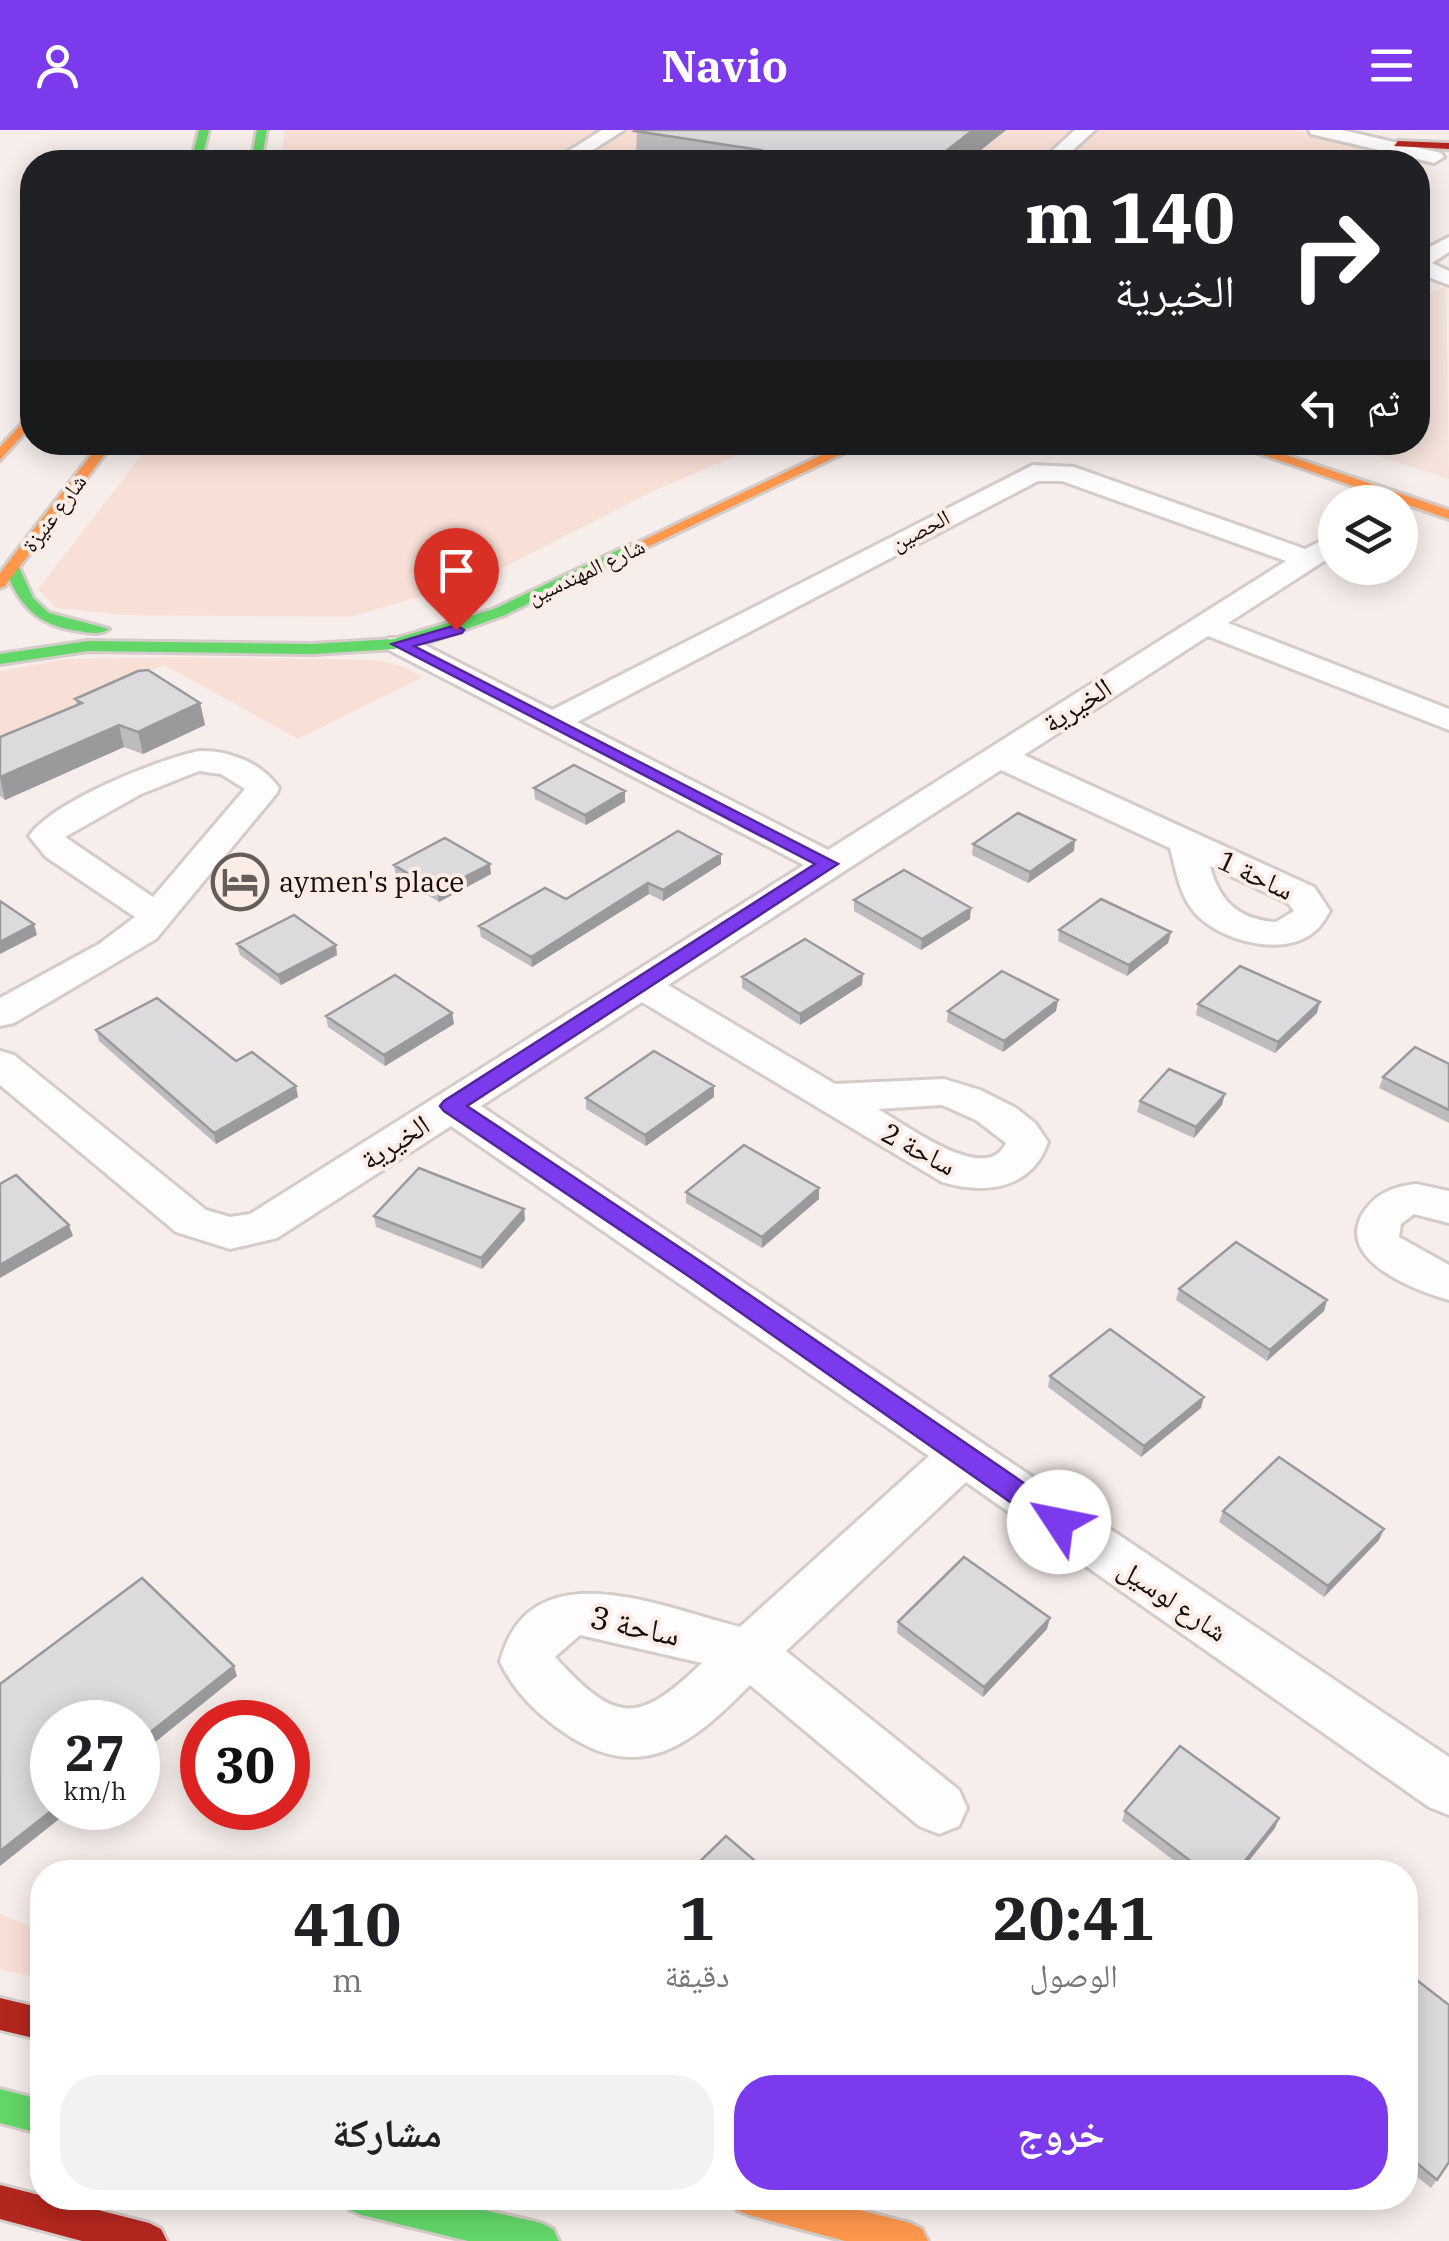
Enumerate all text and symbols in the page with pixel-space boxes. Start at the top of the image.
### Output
text: Navio [661,36,788,94]
icon: person [30,38,85,93]
icon: menu [1364,38,1419,93]
text: 140 m [1025,171,1235,262]
icon: right [1270,190,1400,320]
text: الخيرية [1115,261,1235,319]
text: ثم [1367,377,1400,426]
icon: left [1292,380,1347,435]
street label: شارع عنيزة [15,468,92,557]
map controls [1318,485,1418,585]
button: layers [1318,485,1418,585]
street label: الحصين [885,502,954,557]
pin [414,528,499,631]
street label: شارع المهندسين [522,531,649,610]
icon: arrive [429,543,484,598]
street label: الخيرية [1035,669,1118,740]
street label: ساحة 1 [1212,841,1300,908]
hotel icon: aymen's place [210,852,270,912]
place label: aymen's place [279,863,464,900]
street label: الخيرية [353,1106,436,1177]
street label: ساحة 2 [876,1114,963,1184]
position arrow [1007,1470,1111,1574]
street label: شارع لوسيل [1112,1550,1235,1650]
street label: ساحة 3 [587,1595,684,1655]
speed limit sign: 30 [180,1700,310,1830]
text: 27 [65,1720,125,1785]
text: km/h [63,1774,127,1807]
text: 1 [679,1878,715,1957]
text: 20:41 [993,1878,1155,1957]
text: 410 [293,1884,401,1963]
text: دقيقة [664,1954,729,1996]
text: الوصول [1029,1954,1118,1996]
text: m [332,1959,362,2001]
button: مشاركة [60,2075,714,2190]
button: خروج [734,2075,1388,2190]

